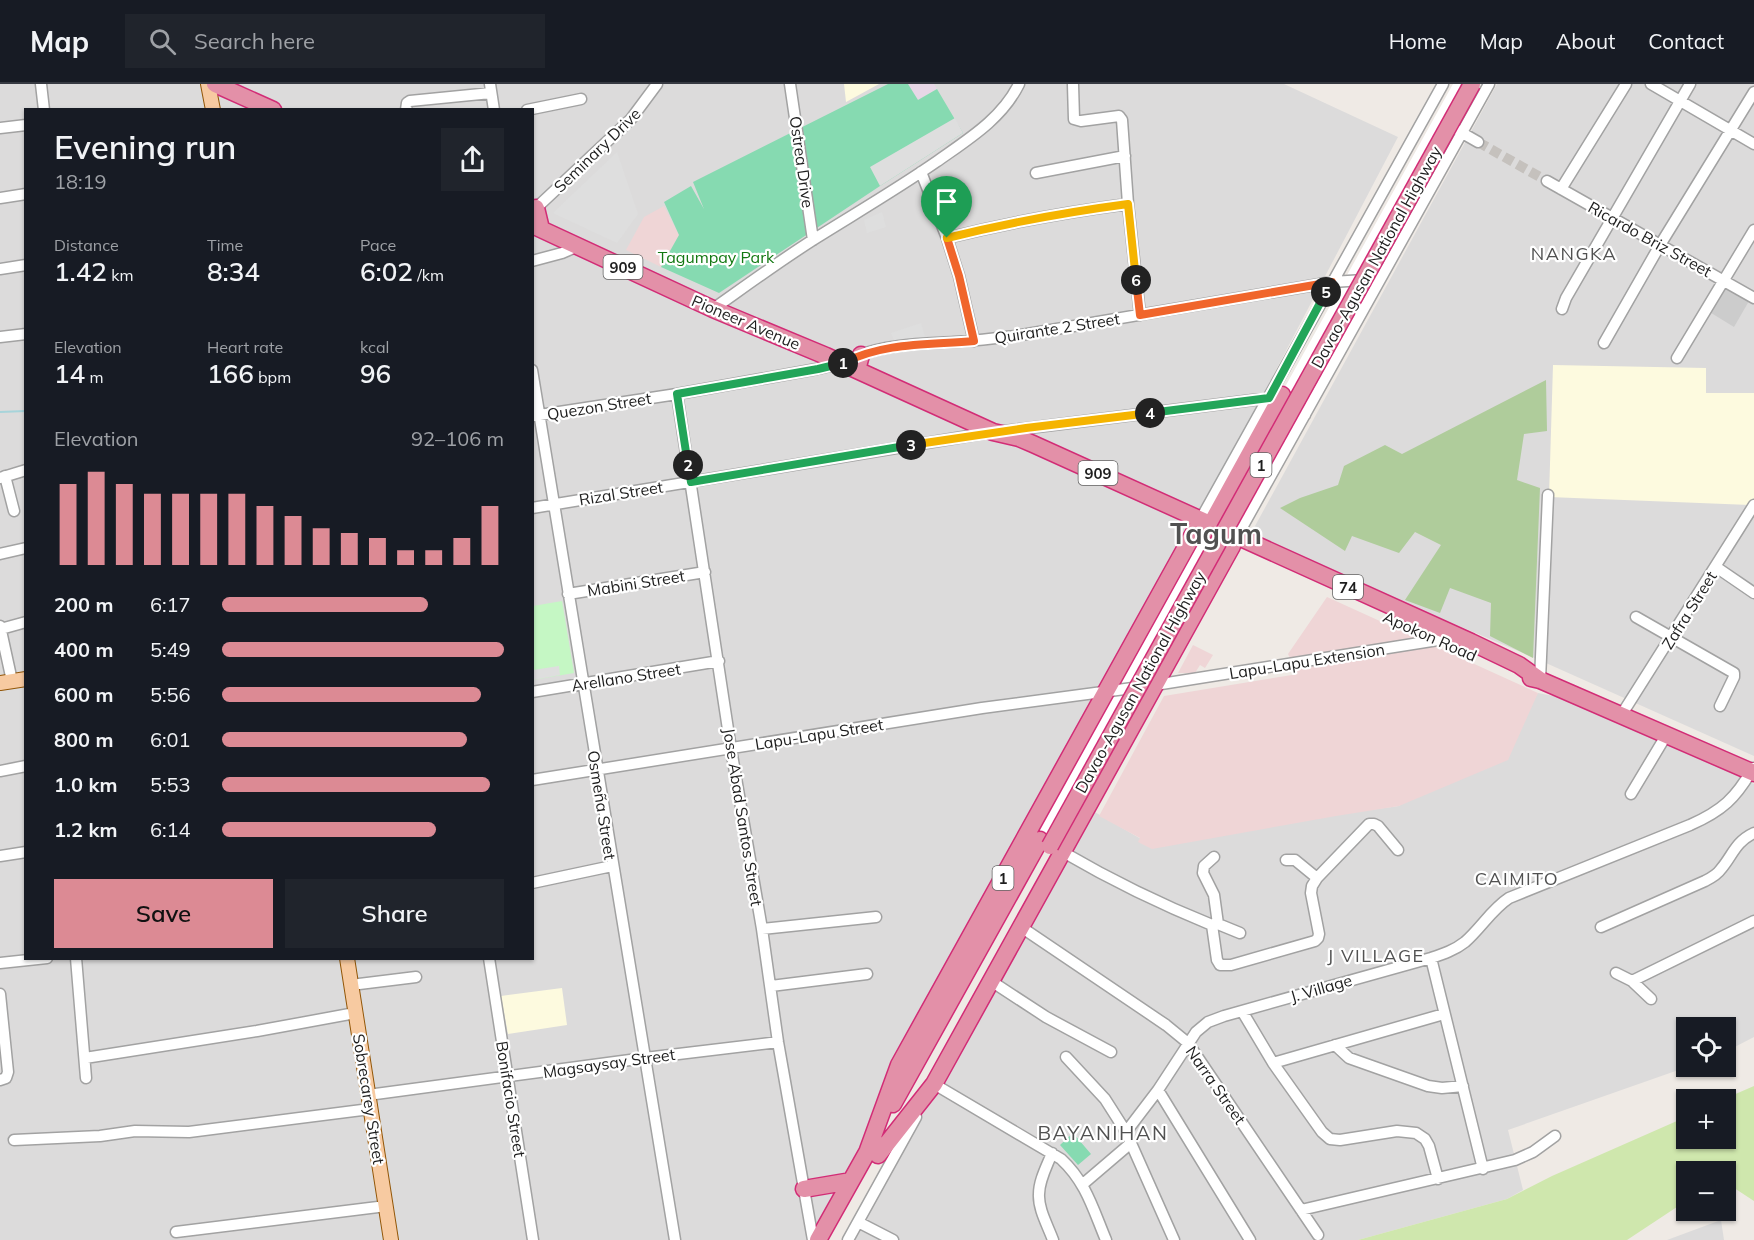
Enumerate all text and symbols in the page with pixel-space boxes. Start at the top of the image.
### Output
search box [125,14,545,68]
text: Map [30,24,89,59]
icon: search [146,25,179,58]
text: Search here [194,27,315,55]
text: Home [1389,28,1447,54]
text: Map [1480,28,1523,54]
text: About [1556,28,1615,54]
text: Contact [1648,28,1724,54]
street label: Seminary Drive [549,104,645,196]
street label: Ostrea Drive [786,115,818,209]
text: Evening run [54,126,236,167]
button: share [441,128,504,191]
street label: Davao-Agusan National Highway [1306,142,1446,372]
text: 18:19 [54,169,107,194]
pin [921,176,972,238]
icon: arrive [930,185,963,218]
street label: Ricardo Briz Street [1585,197,1716,281]
text: Distance [54,235,119,255]
text: Time [207,235,243,255]
text: Pace [360,235,396,255]
district label: NANGKA [1531,242,1617,265]
park label: Tagumpay Park [658,247,775,267]
text: 1.42 [54,255,107,288]
text: 8:34 [207,255,260,288]
text: 6:02 [360,255,413,288]
road number: 909 [604,255,642,279]
text: km [107,265,133,285]
text: /km [413,265,444,285]
pin: 6 [1121,265,1151,295]
text: 6 [1131,270,1141,290]
pin: 5 [1311,277,1341,307]
text: 5 [1321,282,1331,302]
street label: Pioneer Avenue [689,290,803,354]
street label: Quirante 2 Street [993,308,1121,348]
text: Elevation [54,337,122,357]
text: Heart rate [207,337,283,357]
text: kcal [360,337,389,357]
pin: 1 [828,348,858,378]
text: 1 [838,353,848,373]
text: 14 [54,357,85,390]
text: 166 [207,357,254,390]
text: 96 [360,357,391,390]
text: m [85,367,103,387]
text: bpm [254,367,291,387]
street label: Quezon Street [545,388,653,424]
pin: 4 [1135,398,1165,428]
text: 4 [1145,403,1155,423]
text: Elevation [54,426,139,451]
text: 92–106 m [411,426,504,451]
pin: 3 [896,430,926,460]
text: 3 [906,435,916,455]
pin: 2 [673,450,703,480]
road number: 1 [1250,453,1272,477]
text: 2 [683,455,693,475]
road number: 909 [1078,461,1118,485]
street label: Rizal Street [577,476,665,510]
district label: Tagum [1170,516,1262,551]
street label: Mabini Street [586,565,687,601]
street label: Davao-Agusan National Highway [1070,567,1210,797]
street label: Zafra Street [1657,567,1721,653]
road number: 74 [1333,575,1363,599]
text: 200 m [54,592,113,617]
text: 6:17 [150,592,191,617]
street label: Apokon Road [1380,606,1480,666]
text: 400 m [54,637,113,662]
text: 5:49 [150,637,191,662]
street label: Lapu-Lapu Extension [1228,639,1386,683]
street label: Arellano Street [570,658,682,696]
text: 600 m [54,682,113,707]
text: 5:56 [150,682,191,707]
street label: Lapu-Lapu Street [753,714,885,754]
text: 800 m [54,727,113,752]
text: 6:01 [150,727,191,752]
street label: Jose Abad Santos Street [719,727,767,908]
street label: Osmeña Street [583,749,621,861]
text: 1.0 km [54,772,117,797]
text: 5:53 [150,772,191,797]
text: 1.2 km [54,817,117,842]
text: 6:14 [150,817,191,842]
road number: 1 [992,866,1014,890]
district label: CAIMITO [1475,867,1559,890]
button: Save [54,879,273,948]
button: Share [285,879,504,948]
district label: J VILLAGE [1327,944,1425,967]
street label: J. Village [1288,970,1354,1006]
map controls [1676,1017,1736,1221]
button: locate [1676,1017,1736,1077]
street label: Sobrecarey Street [349,1032,389,1166]
street label: Bonifacio Street [492,1039,530,1159]
street label: Narra Street [1182,1042,1251,1128]
street label: Magsaysay Street [542,1044,677,1082]
button: + [1676,1089,1736,1149]
district label: BAYANIHAN [1038,1120,1168,1145]
button: − [1676,1161,1736,1221]

